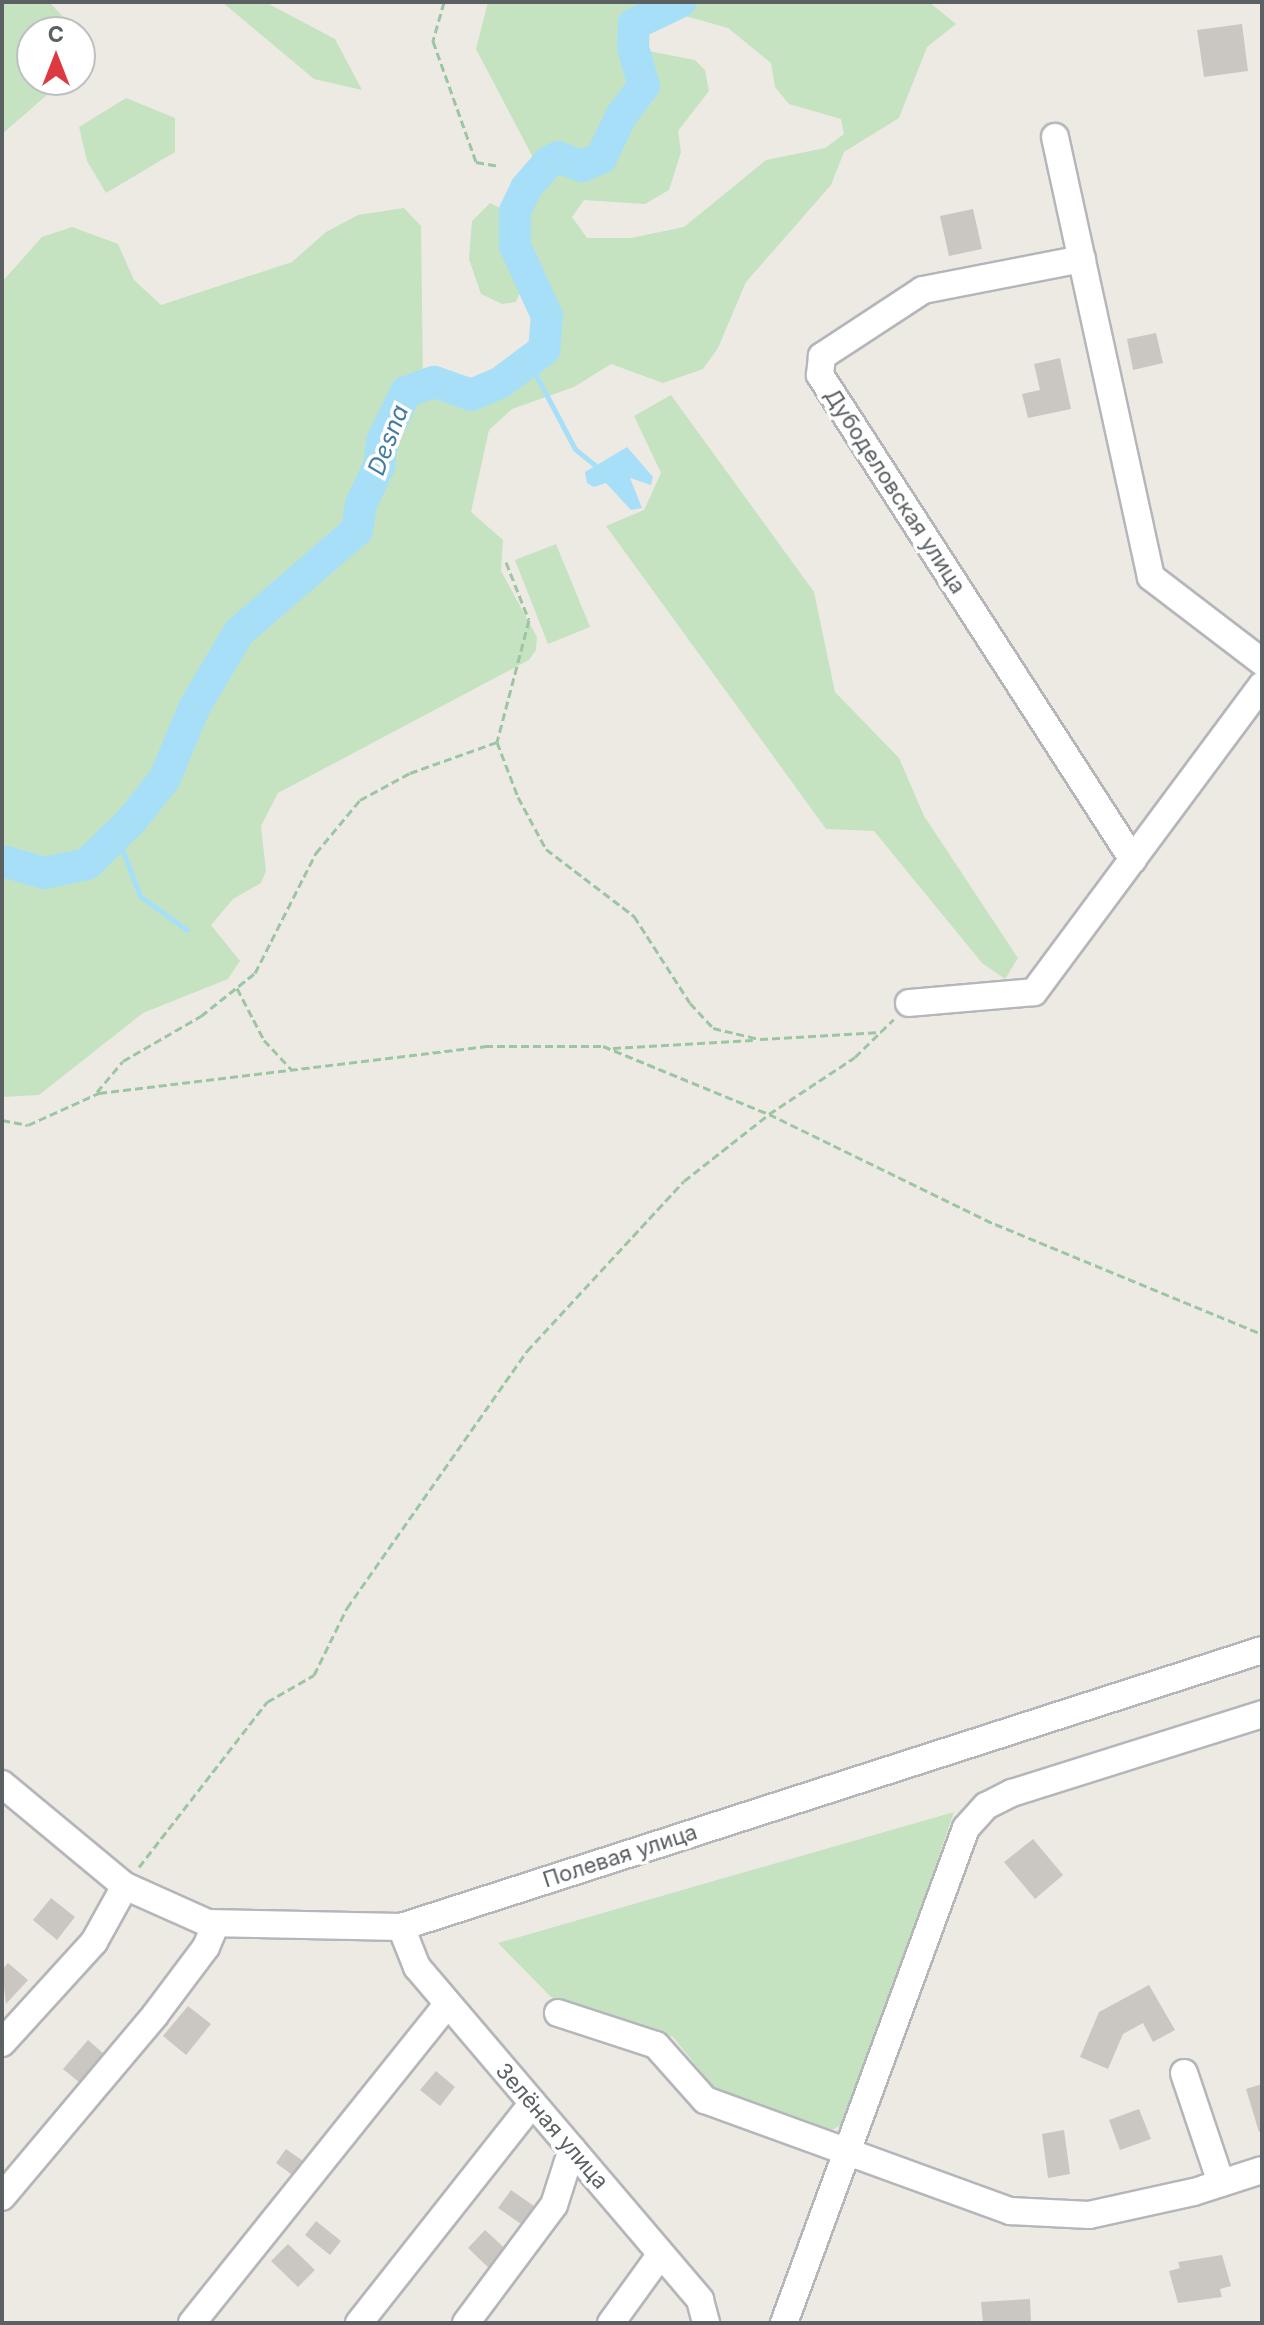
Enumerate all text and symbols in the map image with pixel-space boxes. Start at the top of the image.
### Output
north arrow [16,16,96,96]
text: С [48,21,64,47]
street label: Дубоделовская улица [819,383,971,599]
water label: Desna [362,401,414,479]
street label: Полевая улица [540,1819,700,1893]
street label: Зелёная улица [490,2058,614,2194]

